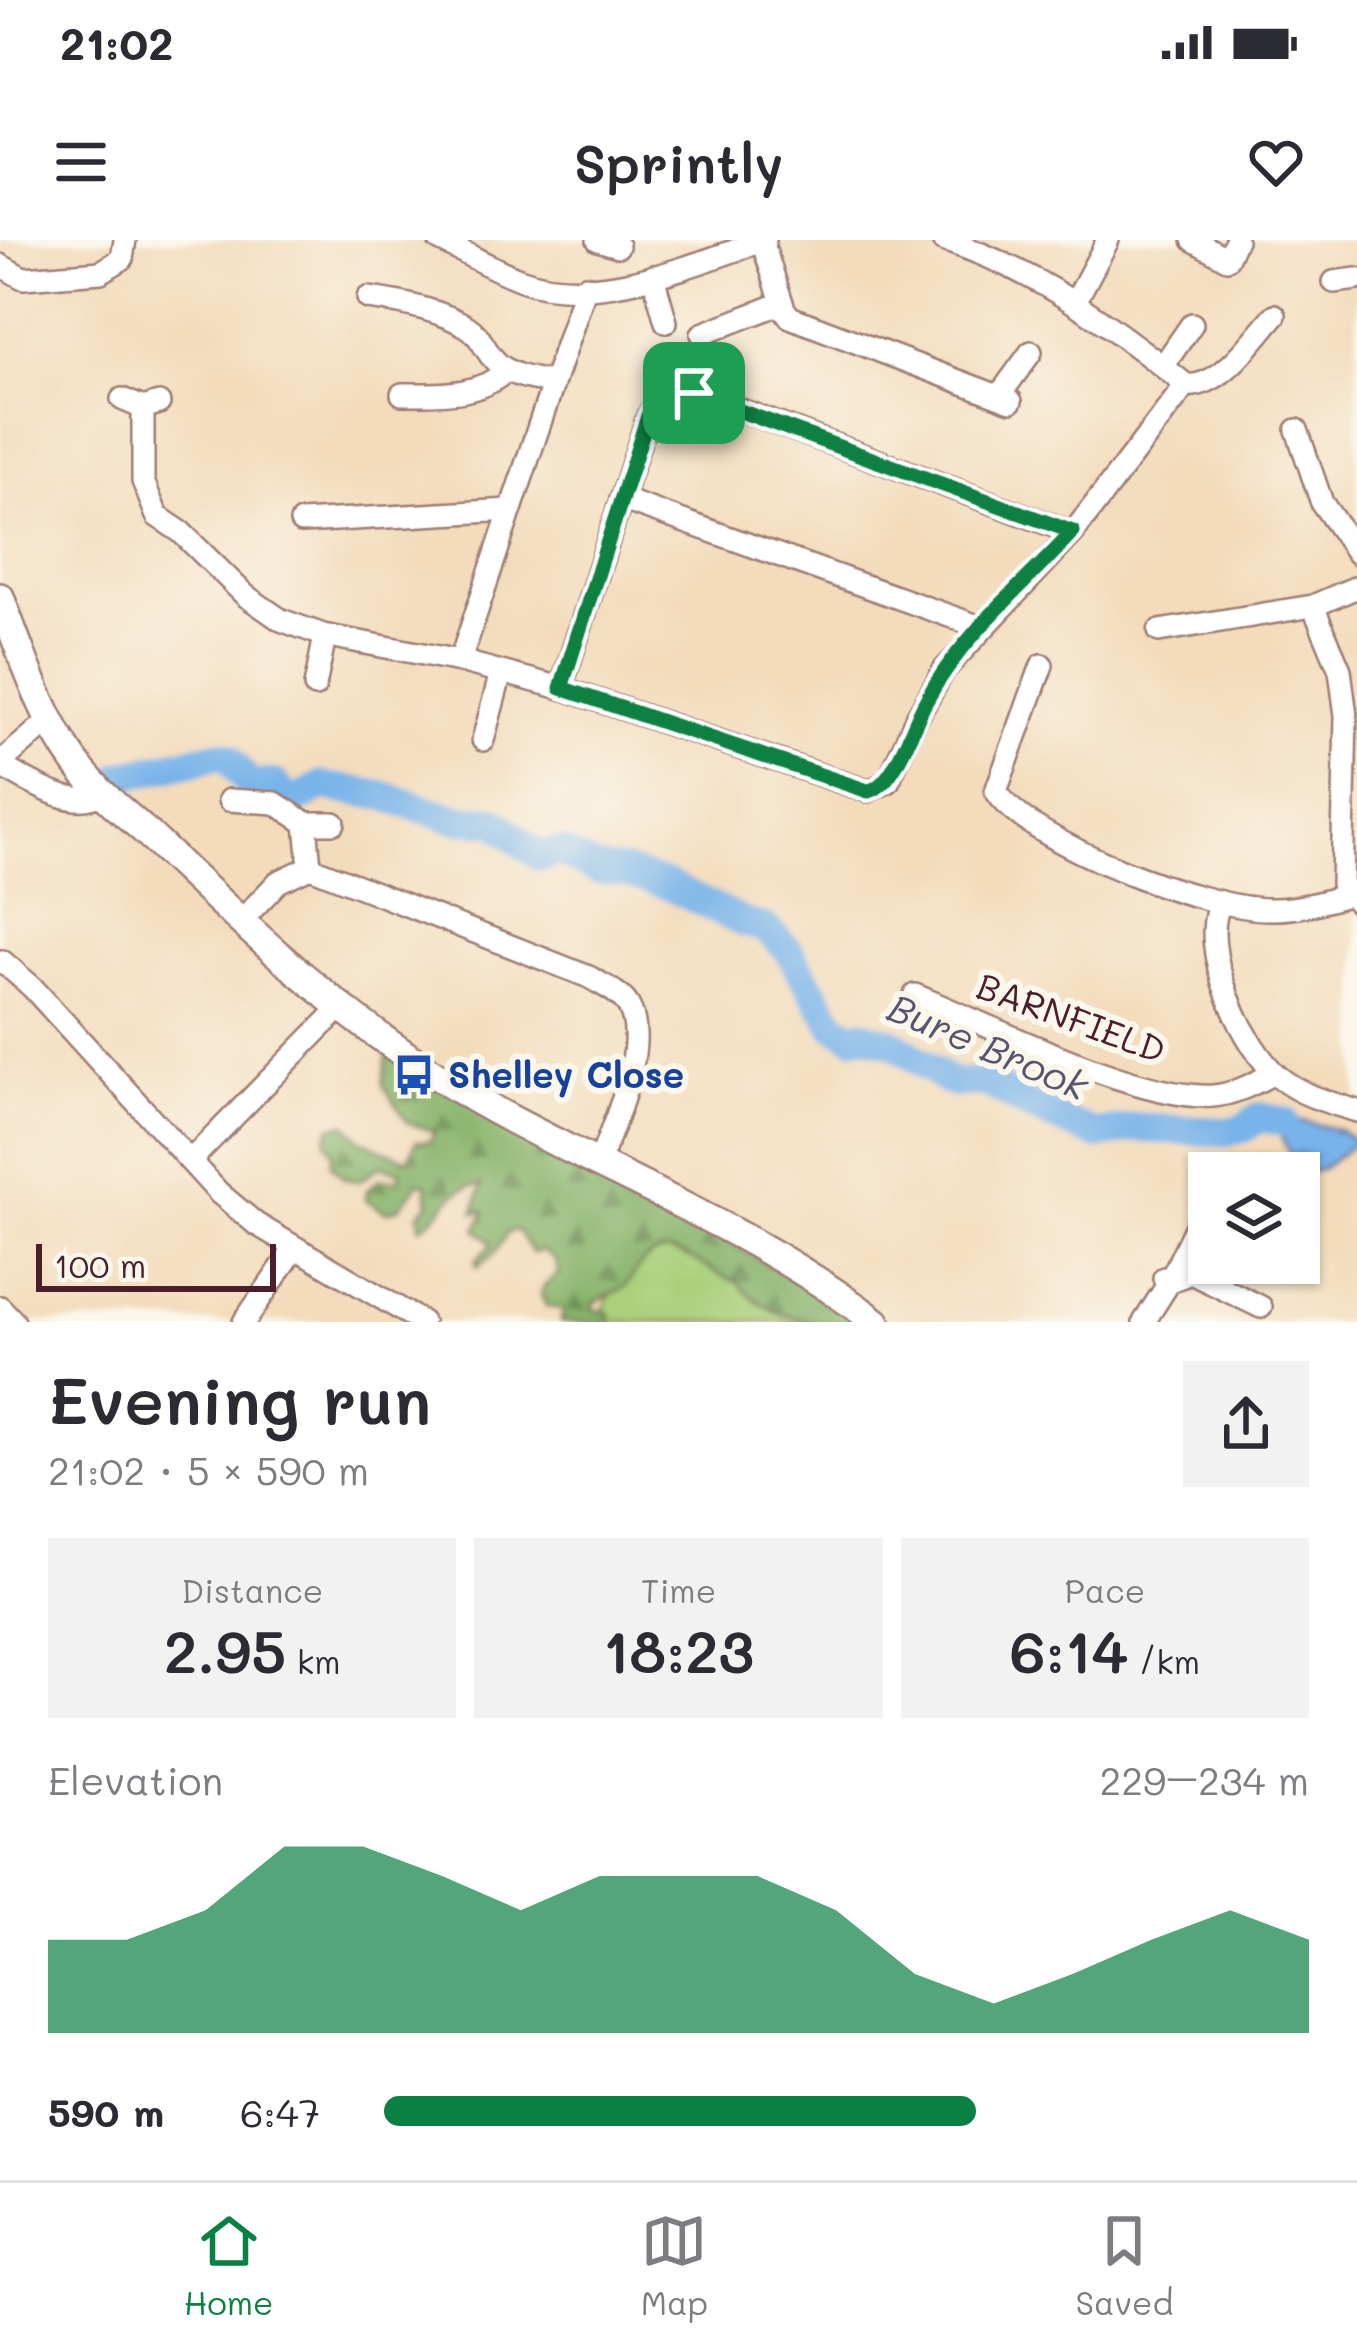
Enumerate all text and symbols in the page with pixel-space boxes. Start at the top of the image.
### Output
text: 21:02 [60,13,173,71]
text: Sprintly [574,127,783,198]
icon: menu [48,129,114,195]
icon: heart [1243,129,1309,195]
pin [643,342,745,444]
icon: arrive [661,360,727,426]
street label: BARNFIELD [971,961,1172,1072]
water label: Bure Brook [881,981,1098,1111]
place label: Shelley Close [448,1050,684,1098]
bus stop icon: Shelley Close [391,1052,437,1098]
map controls [1188,1152,1320,1284]
button: layers [1188,1152,1320,1284]
scale bar [36,1238,276,1291]
text: 100 m [54,1243,146,1286]
text: Evening run [48,1356,431,1442]
button: share [1183,1361,1309,1487]
text: 21:02 · 5 × 590 m [48,1444,369,1495]
text: Distance [181,1568,323,1611]
text: Time [641,1568,716,1611]
text: Pace [1065,1568,1145,1611]
text: 2.95 [164,1611,286,1689]
text: 18:23 [603,1611,754,1689]
text: 6:14 [1010,1611,1128,1689]
text: km [286,1639,341,1682]
text: /km [1128,1639,1200,1682]
text: Elevation [48,1754,223,1805]
text: 229–234 m [1100,1754,1309,1805]
text: 590 m [48,2086,164,2137]
text: 6:47 [240,2086,320,2137]
tab: Home [184,2208,273,2323]
tab: Map [641,2208,708,2323]
tab: Saved [1075,2208,1173,2323]

